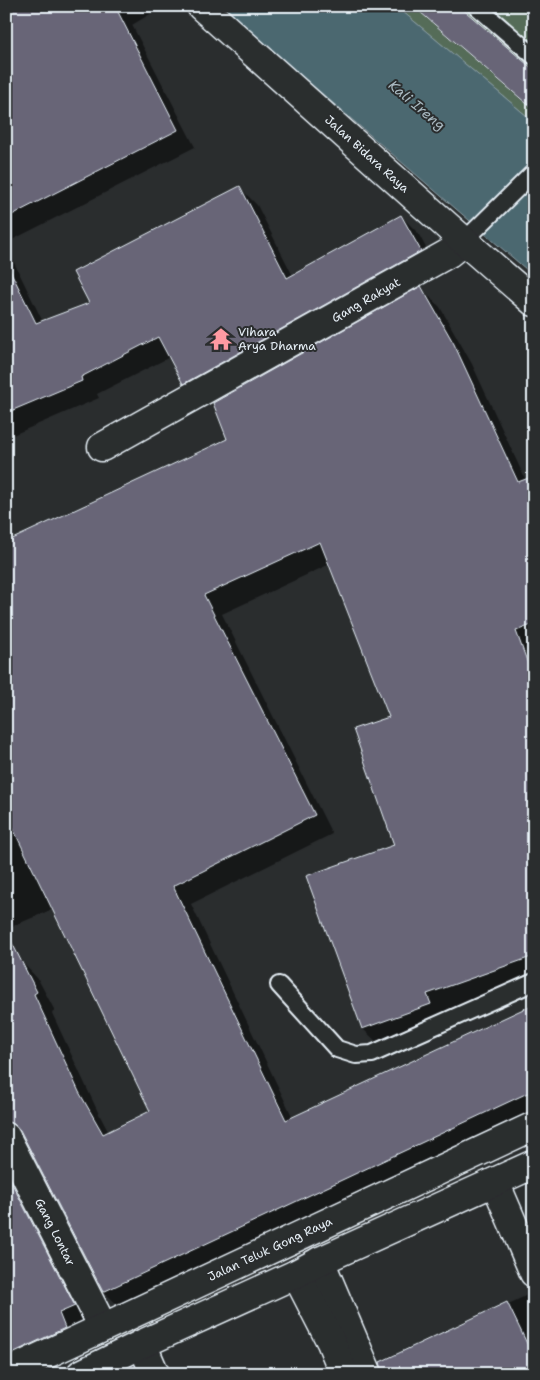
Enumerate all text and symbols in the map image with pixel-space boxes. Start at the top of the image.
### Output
water label: Kali Ireng [385,76,449,134]
street label: Jalan Bidara Raya [321,112,413,197]
street label: Gang Rakyat [329,274,403,326]
place label: Vihara Arya Dharma [238,324,316,354]
temple icon: Vihara Arya Dharma [208,326,234,352]
street label: Gang Lontar [31,1195,79,1269]
street label: Jalan Teluk Gong Raya [205,1213,335,1285]

